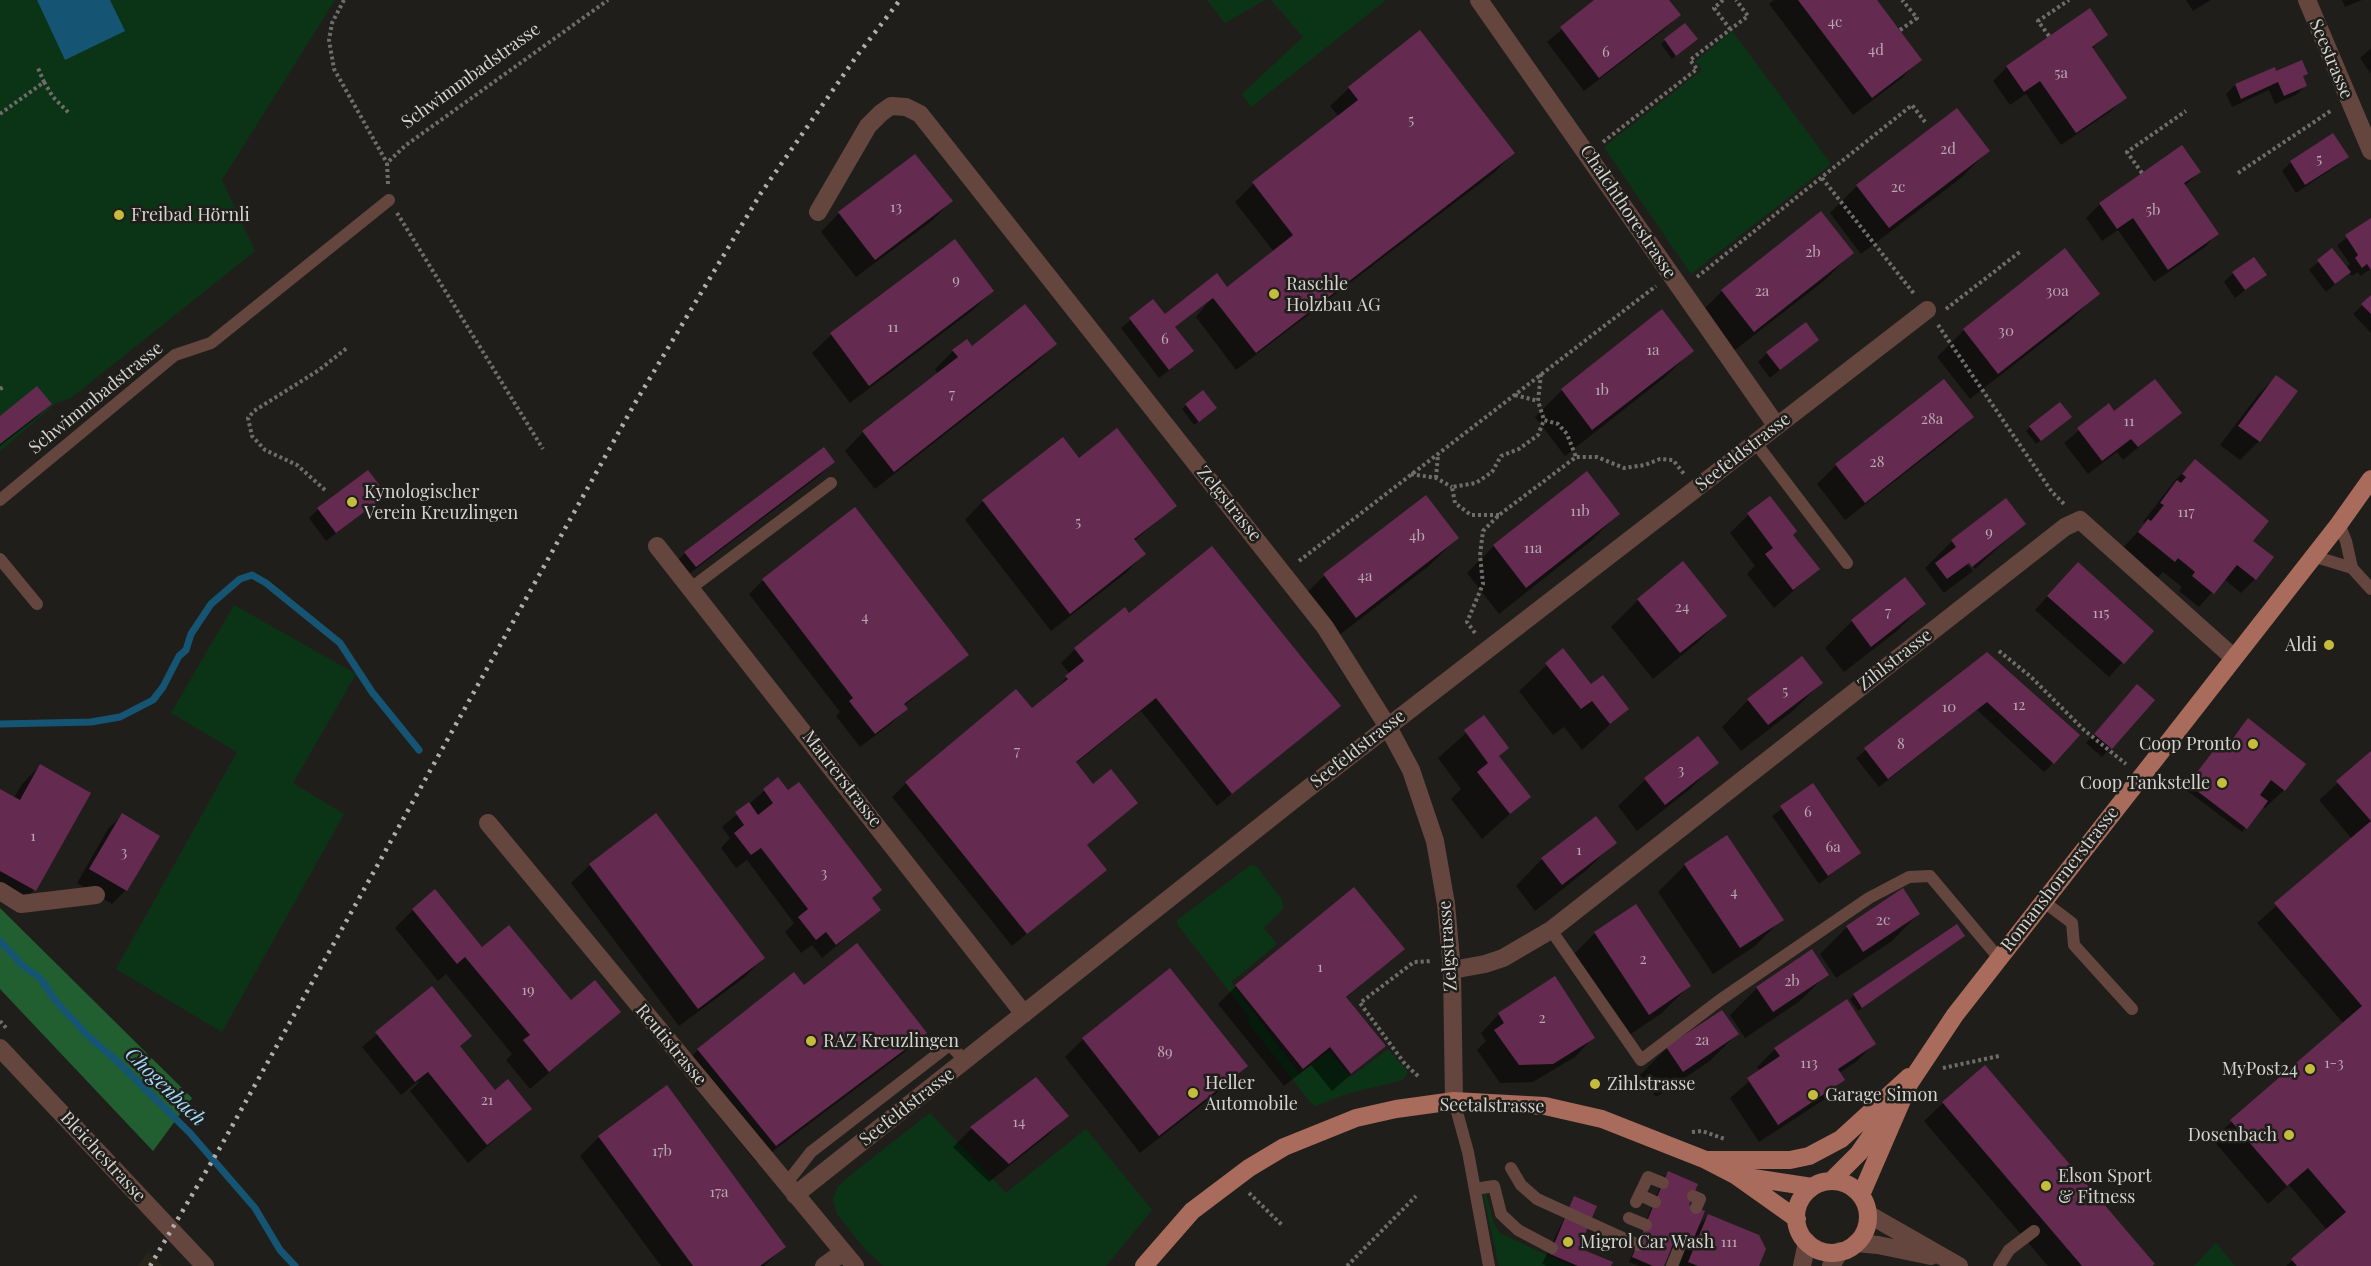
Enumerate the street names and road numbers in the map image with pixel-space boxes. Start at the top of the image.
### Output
street label: Seestrasse [2305,16,2357,102]
street label: Schwimmbadstrasse [397,18,545,134]
street label: Chalchthorestrasse [1575,141,1681,283]
street label: Schwimmbadstrasse [25,337,167,459]
street label: Seefeldstrasse [1691,408,1795,496]
street label: Zelgstrasse [1192,462,1266,546]
street label: Zihlstrasse [1854,624,1936,696]
street label: Seefeldstrasse [1306,705,1410,793]
street label: Maurerstrasse [798,727,886,831]
street label: Romanshornerstrasse [1997,802,2123,956]
street label: Zelgstrasse [1434,900,1462,992]
street label: Reutistrasse [631,1000,711,1090]
street label: Seefeldstrasse [855,1063,959,1151]
street label: Seetalstrasse [1439,1094,1545,1118]
street label: Bleichestrasse [56,1107,150,1207]

